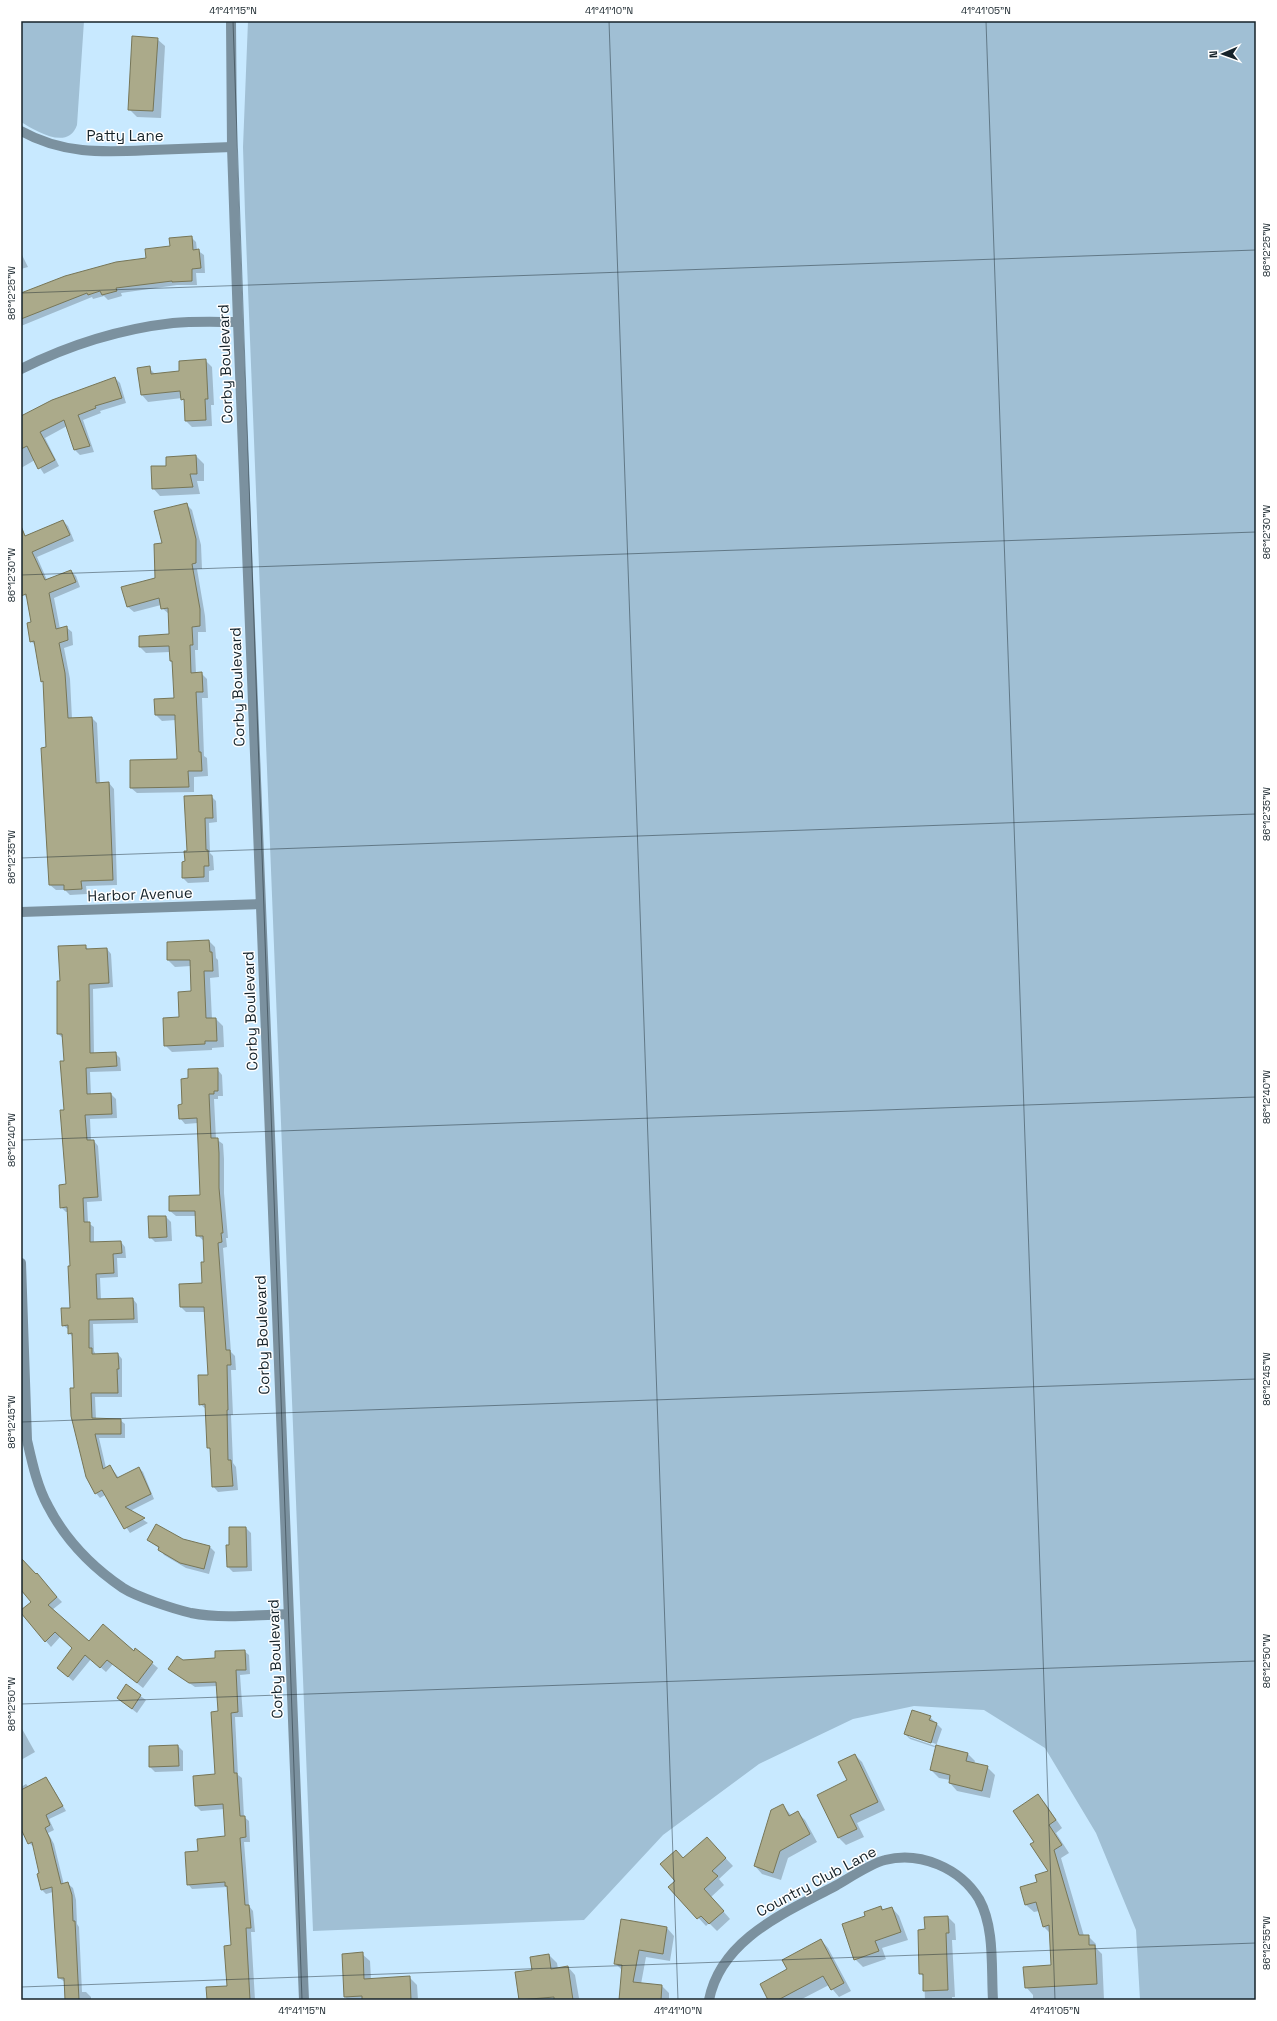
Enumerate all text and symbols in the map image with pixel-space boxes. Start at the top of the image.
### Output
text: 41°41'15"N [209,4,257,17]
text: 41°41'10"N [585,4,633,17]
text: 41°41'05"N [961,4,1011,17]
north arrow [1203,34,1243,74]
text: N [1206,50,1220,58]
street label: Patty Lane [86,126,164,145]
text: 86°12'25"W [1260,223,1273,277]
text: 86°12'25"W [5,266,18,320]
street label: Corby Boulevard [213,304,237,424]
text: 86°12'30"W [1260,505,1273,559]
text: 86°12'30"W [5,548,18,602]
street label: Corby Boulevard [225,627,249,747]
text: 86°12'35"W [1260,787,1273,841]
text: 86°12'35"W [5,830,18,884]
street label: Harbor Avenue [87,883,193,905]
street label: Corby Boulevard [238,951,262,1071]
text: 86°12'40"W [1260,1070,1273,1124]
text: 86°12'40"W [5,1113,18,1167]
street label: Corby Boulevard [250,1275,274,1395]
text: 86°12'45"W [1260,1352,1273,1406]
text: 86°12'45"W [5,1395,18,1449]
street label: Corby Boulevard [263,1599,287,1719]
text: 86°12'50"W [1260,1634,1273,1688]
text: 86°12'50"W [5,1677,18,1731]
street label: Country Club Lane [753,1841,880,1921]
text: 86°12'55"W [1260,1916,1273,1970]
text: 41°41'15"N [278,2004,326,2017]
text: 41°41'10"N [654,2004,702,2017]
text: 41°41'05"N [1030,2004,1080,2017]

